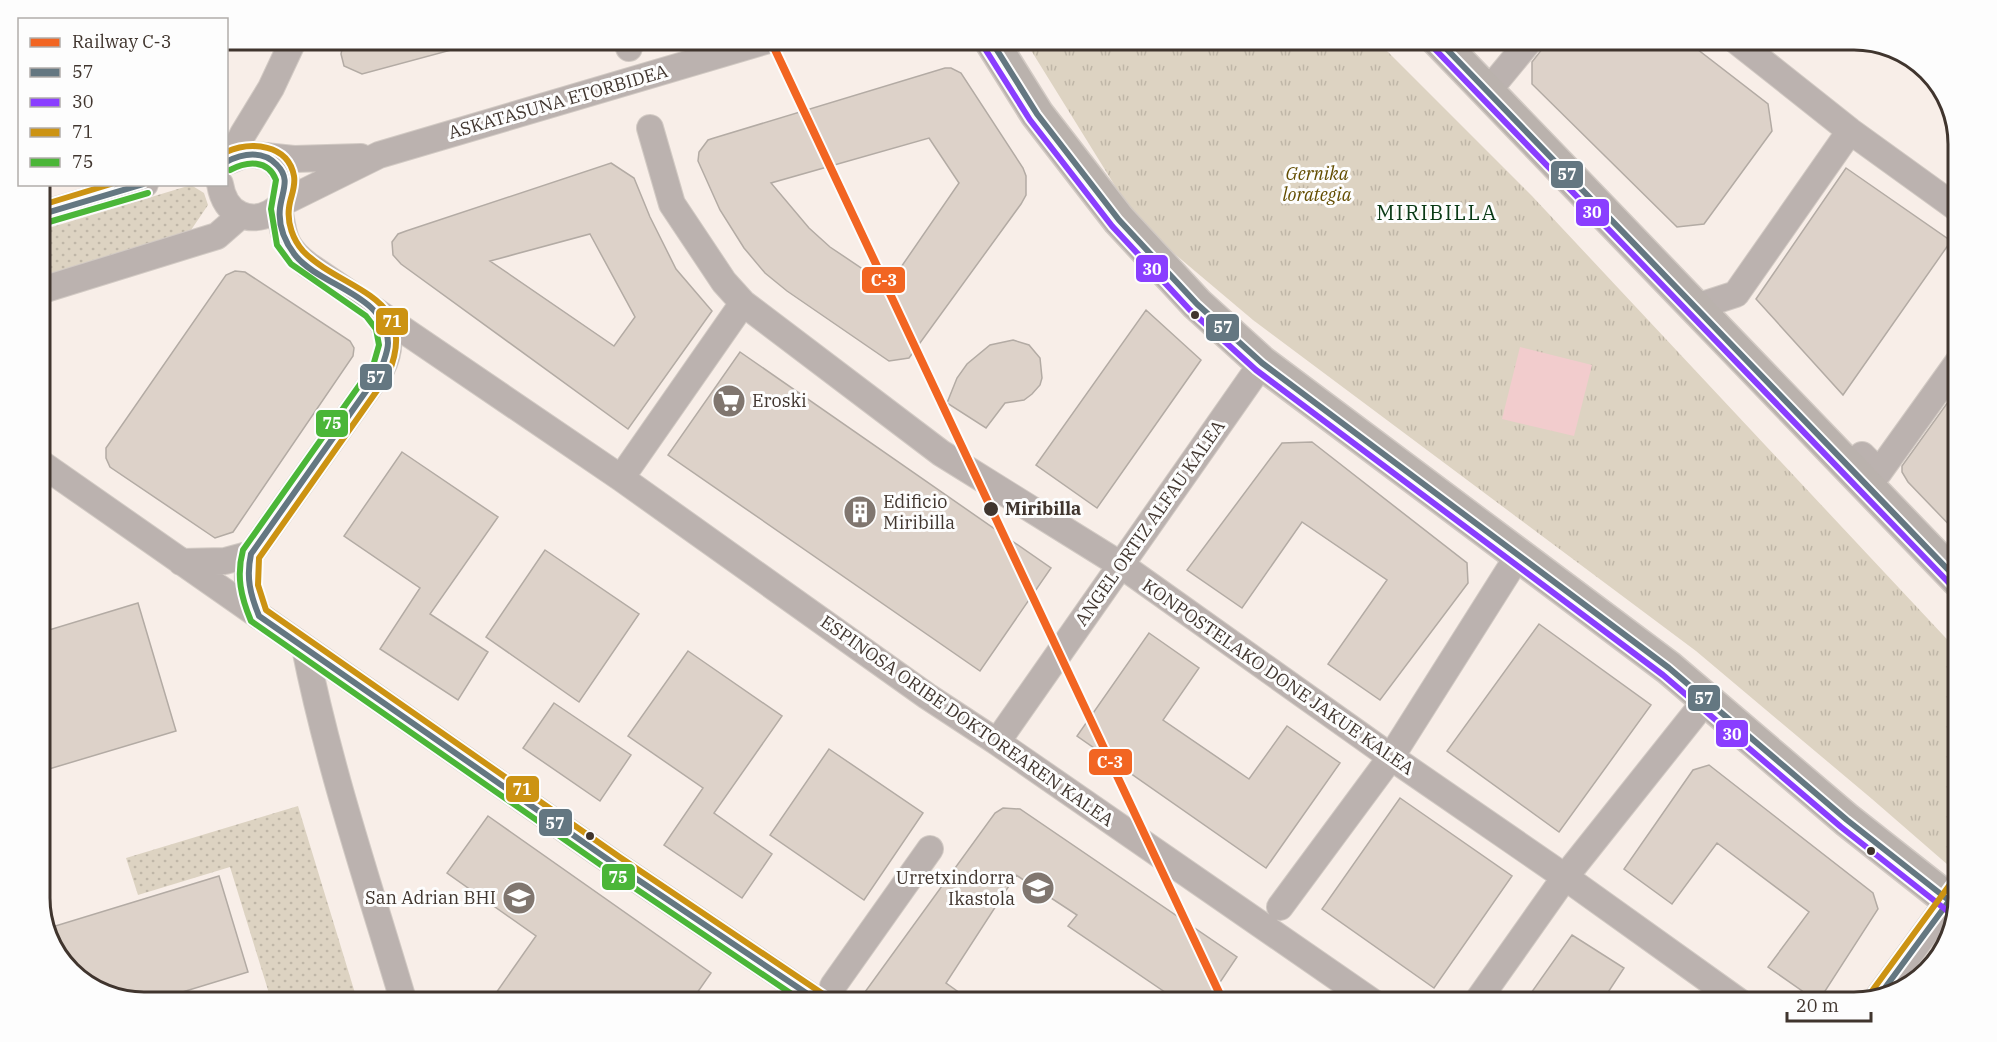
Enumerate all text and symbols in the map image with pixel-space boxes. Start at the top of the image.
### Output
legend [18,18,228,186]
text: Railway C-3 [72,30,171,53]
street label: ASKATASUNA ETORBIDEA [445,59,671,144]
text: 57 [72,60,94,83]
text: 30 [72,90,94,113]
text: 71 [72,120,94,143]
text: 75 [72,150,94,173]
line badge: 57 [1550,160,1584,189]
park label: Gernika lorategia [1282,162,1352,206]
text: 57 [1557,164,1577,184]
district label: MIRIBILLA [1376,198,1498,226]
line badge: 30 [1575,198,1610,227]
text: 30 [1582,202,1602,222]
line badge: 30 [1135,254,1169,283]
text: 30 [1142,259,1162,279]
line badge: C-3 [861,266,906,294]
text: C-3 [871,270,897,290]
line badge: 71 [375,307,409,336]
unlabelled marker [1189,309,1201,321]
text: 71 [382,311,402,331]
line badge: 57 [1205,313,1240,342]
text: 57 [1213,317,1233,337]
line badge: 57 [359,363,393,391]
text: 57 [366,367,386,387]
supermarket icon: Eroski [711,383,747,419]
place label: Eroski [752,389,807,412]
line badge: 75 [315,409,349,438]
text: 75 [322,413,342,433]
street label: ANGEL ORTIZ ALFAU KALEA [1070,415,1230,630]
place label: Edificio Miribilla [883,490,955,534]
building icon: Edificio Miribilla [842,494,878,530]
place label: Miribilla [1005,497,1081,520]
marker: Miribilla [982,500,1000,518]
street label: KONPOSTELAKO DONE JAKUE KALEA [1138,574,1419,780]
street label: ESPINOSA ORIBE DOKTOREAREN KALEA [816,610,1119,832]
line badge: 57 [1687,684,1721,712]
text: 57 [1694,688,1714,708]
line badge: 30 [1715,719,1749,748]
text: 30 [1722,724,1742,744]
line badge: C-3 [1088,748,1133,776]
text: C-3 [1097,752,1123,772]
line badge: 71 [505,775,540,803]
text: 71 [512,779,532,799]
line badge: 57 [538,808,573,837]
text: 57 [545,813,565,833]
unlabelled marker [584,830,596,842]
unlabelled marker [1865,845,1877,857]
line badge: 75 [601,863,636,891]
place label: Urretxindorra Ikastola [896,866,1015,910]
text: 75 [608,867,628,887]
school or university icon: Urretxindorra Ikastola [1020,870,1056,906]
school or university icon: San Adrian BHI [501,880,537,916]
place label: San Adrian BHI [365,886,496,909]
scale bar [1787,985,1871,1023]
text: 20 m [1796,994,1839,1017]

